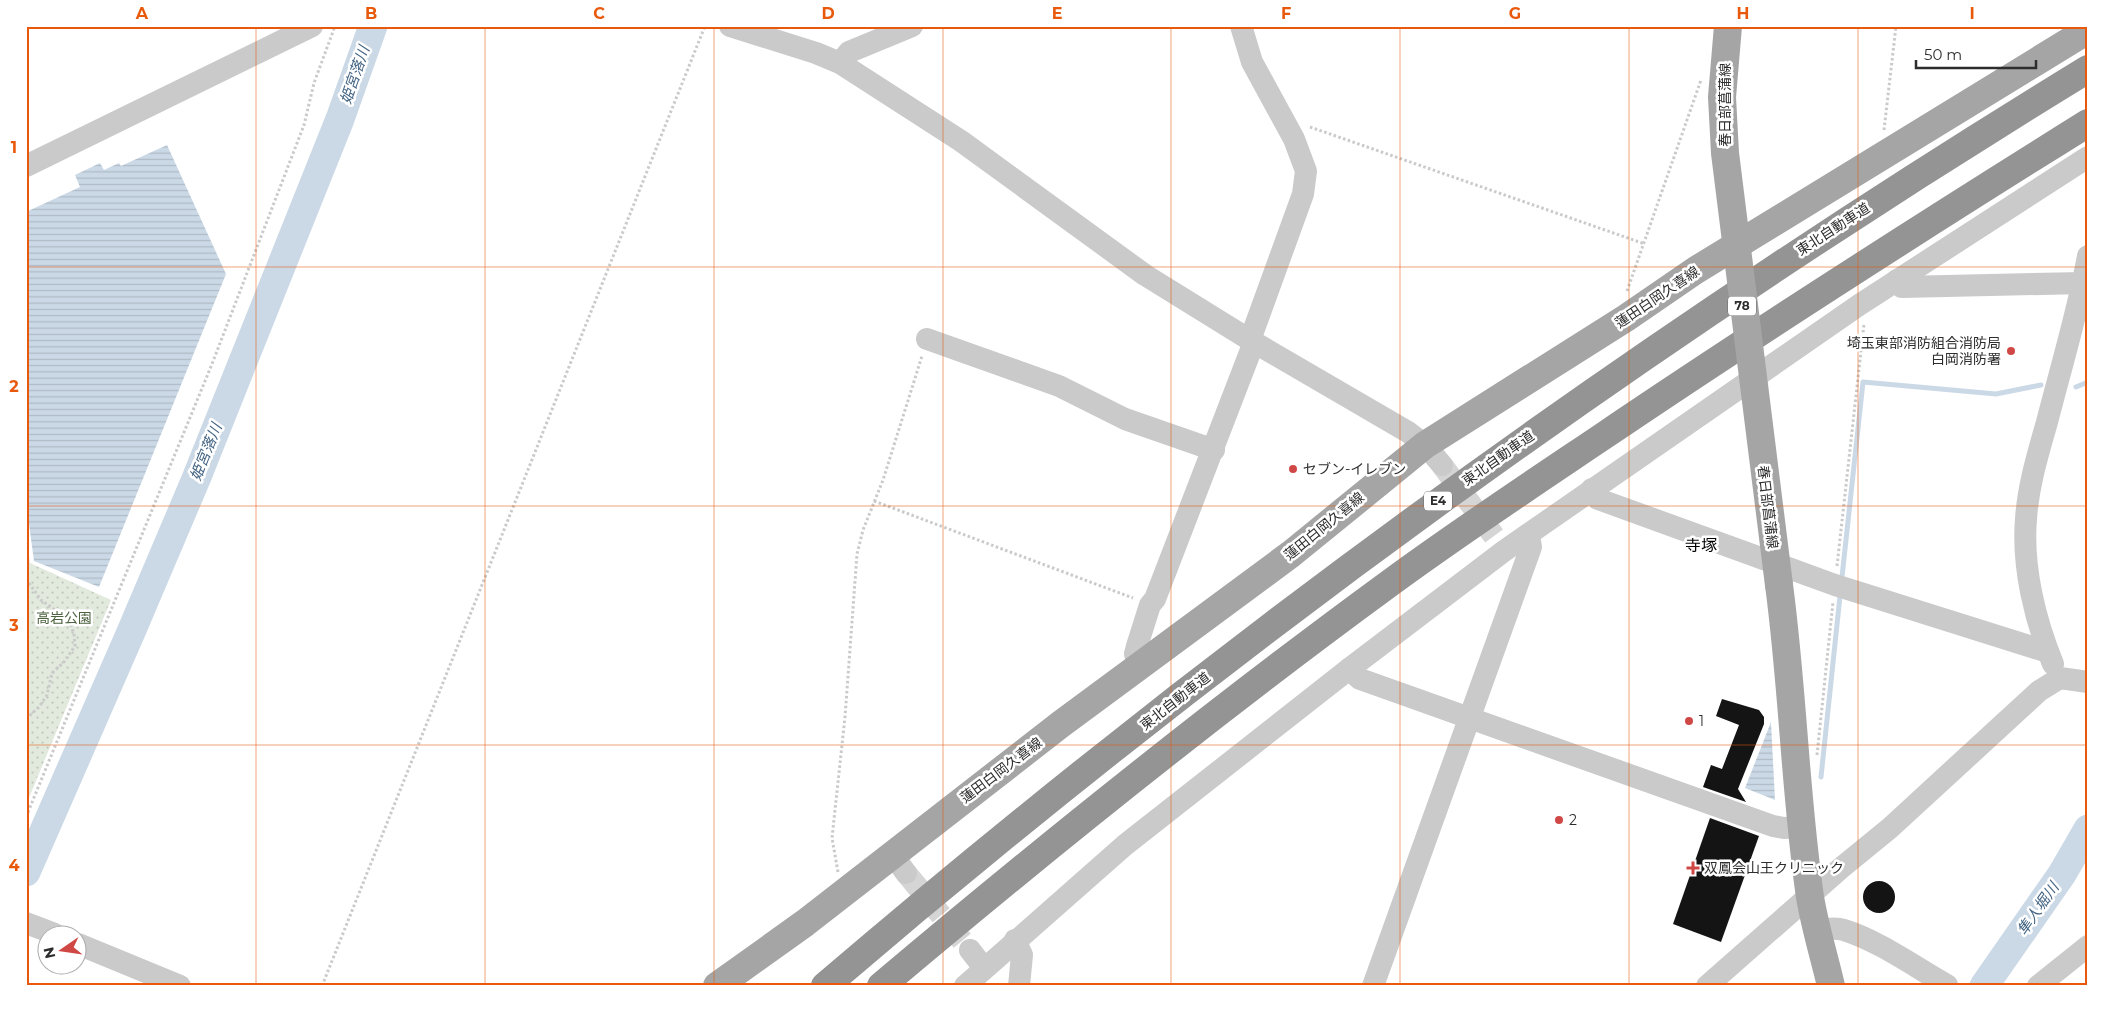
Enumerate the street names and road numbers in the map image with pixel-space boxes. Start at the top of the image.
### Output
street label: 春日部菖蒲線 [1716,63,1734,147]
street label: 東北自動車道 [1793,199,1873,259]
street label: 蓮田白岡久喜線 [1611,262,1703,332]
road number: 78 [1728,296,1756,316]
street label: 東北自動車道 [1458,427,1538,489]
street label: 春日部菖蒲線 [1754,464,1782,550]
street label: 蓮田白岡久喜線 [1280,488,1368,564]
road number: E4 [1424,492,1452,511]
street label: 東北自動車道 [1136,668,1214,734]
street label: 蓮田白岡久喜線 [956,733,1046,807]

